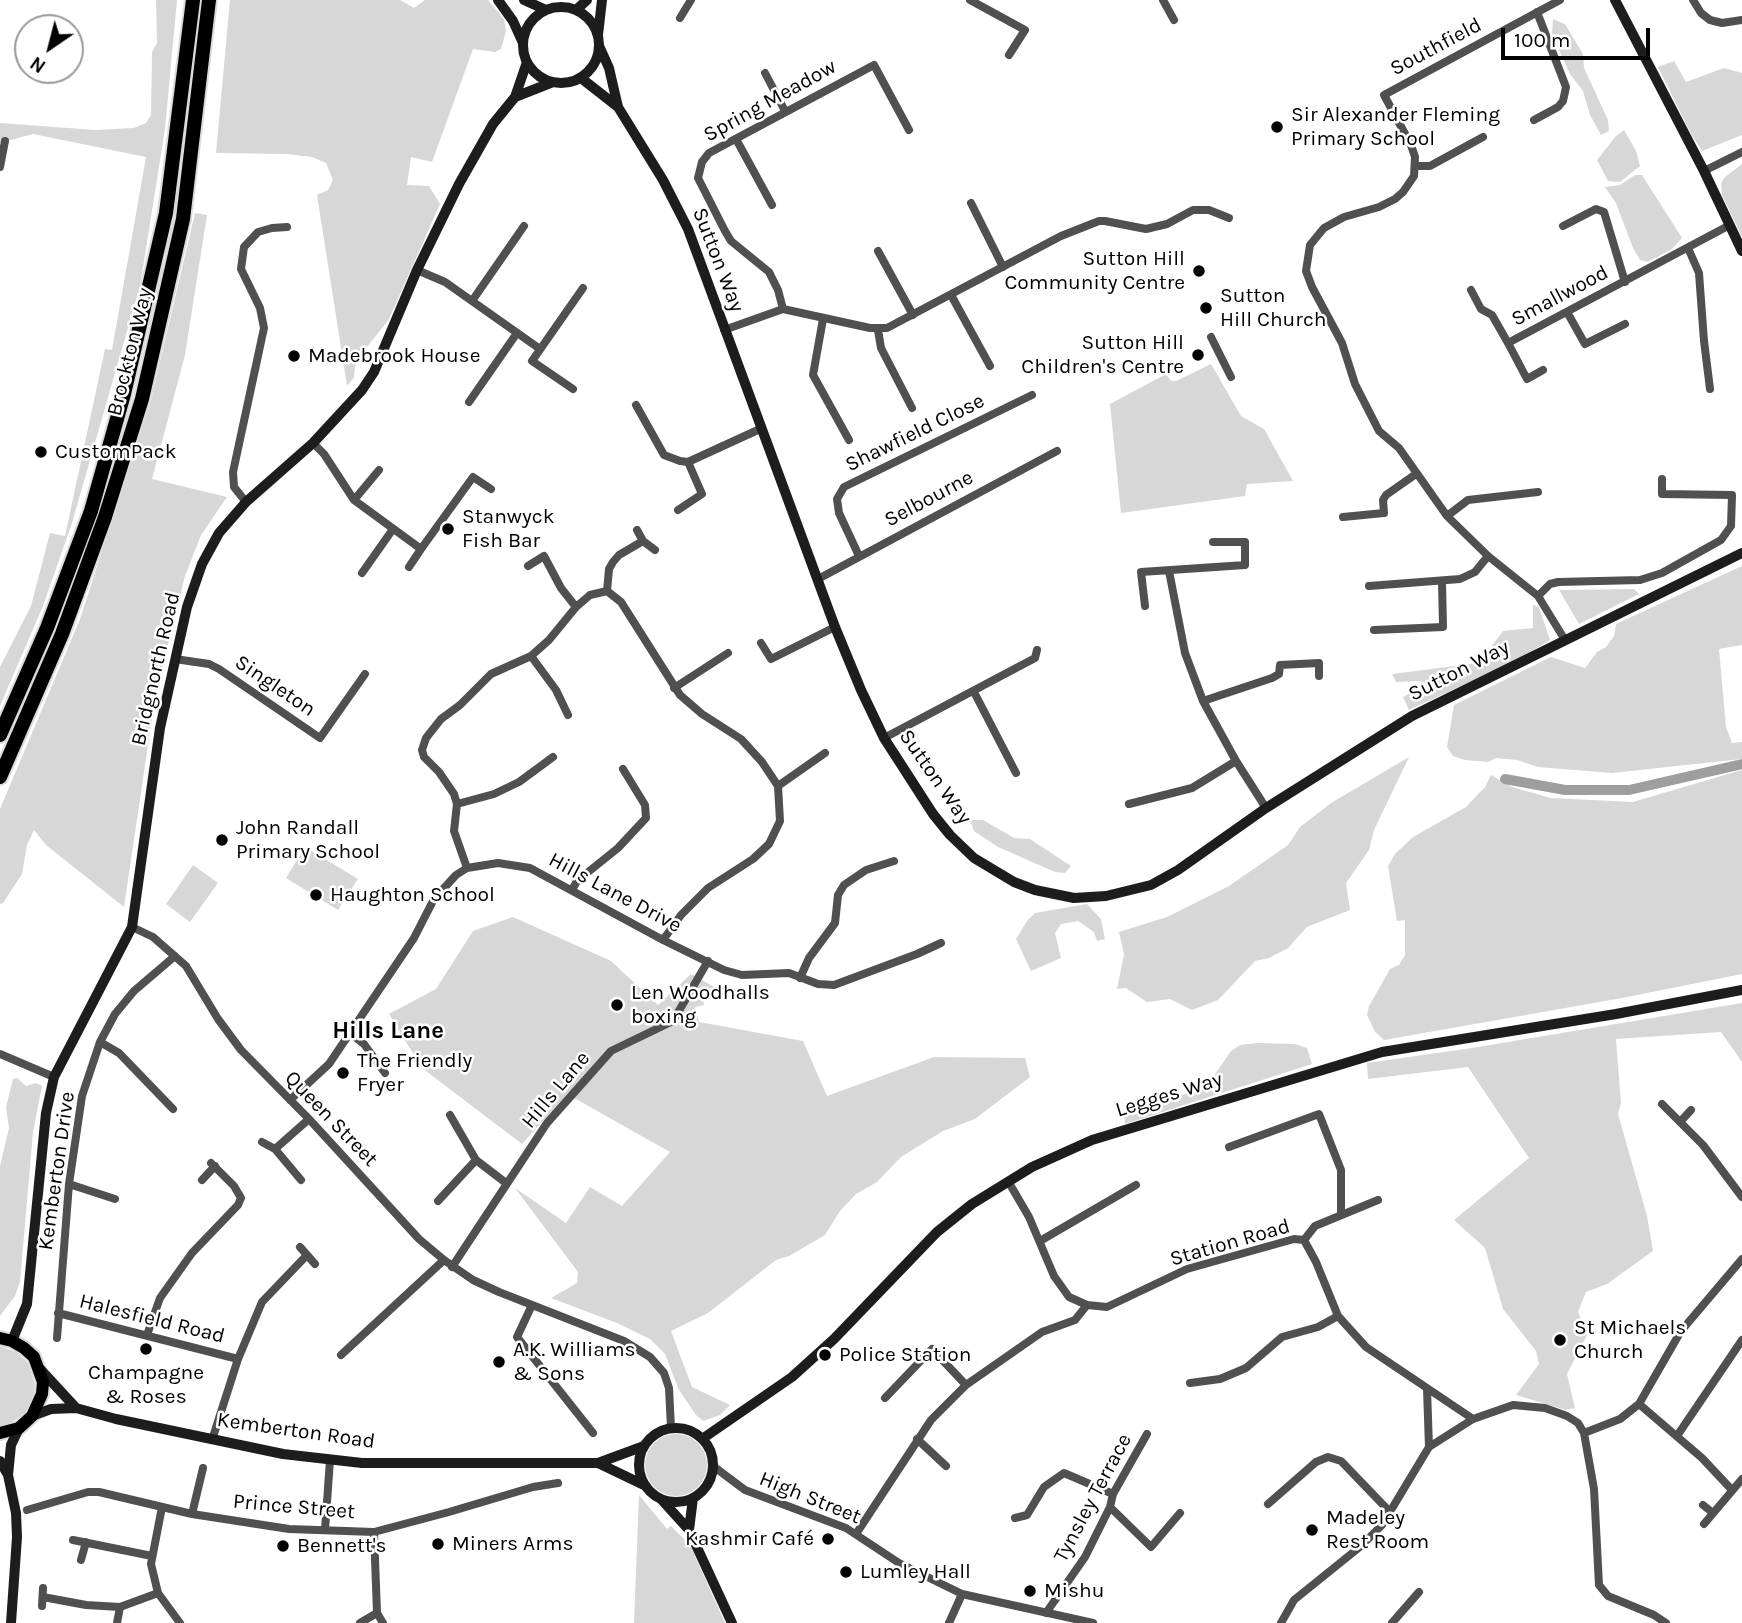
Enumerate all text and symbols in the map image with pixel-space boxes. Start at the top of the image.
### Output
street label: Southfield [1386,12,1486,82]
north arrow [14,14,84,84]
scale bar [1504,14,1653,58]
text: 100 m [1514,28,1571,52]
text: N [26,52,50,77]
street label: Spring Meadow [699,54,841,148]
place label: Sir Alexander Fleming Primary School [1291,102,1500,152]
marker: Sir Alexander Fleming Primary School [1269,119,1285,135]
street label: Sutton Way [687,204,749,316]
place label: Sutton Hill Community Centre [1004,246,1185,296]
street label: Smallwood [1507,260,1613,332]
marker: Sutton Hill Community Centre [1191,263,1207,279]
place label: Sutton Hill Church [1220,283,1326,333]
street label: Brockton Way [102,285,158,419]
marker: Sutton Hill Church [1198,300,1214,316]
place label: Sutton Hill Children's Centre [1021,330,1184,380]
place label: Madebrook House [308,343,480,369]
marker: Sutton Hill Children's Centre [1190,347,1206,363]
marker: Madebrook House [286,348,302,364]
street label: Shawfield Close [841,388,989,478]
place label: CustomPack [55,439,176,465]
marker: CustomPack [33,444,49,460]
street label: Selbourne [880,465,978,533]
place label: Stanwyck Fish Bar [462,504,554,554]
marker: Stanwyck Fish Bar [440,521,456,537]
street label: Bridgnorth Road [126,590,186,748]
street label: Sutton Way [1404,635,1514,707]
street label: Singleton [230,650,320,722]
street label: Sutton Way [893,725,977,829]
place label: John Randall Primary School [236,815,380,865]
marker: John Randall Primary School [214,832,230,848]
street label: Hills Lane Drive [544,847,686,939]
place label: Haughton School [330,882,495,908]
marker: Haughton School [308,887,324,903]
place label: Len Woodhalls boxing [631,980,770,1030]
marker: Len Woodhalls boxing [609,997,625,1013]
district label: Hills Lane [332,1017,444,1045]
street label: Hills Lane [516,1046,596,1134]
place label: The Friendly Fryer [357,1048,472,1098]
marker: The Friendly Fryer [335,1065,351,1081]
street label: Queen Street [279,1066,383,1172]
street label: Legges Way [1112,1067,1226,1123]
street label: Kemberton Drive [33,1090,81,1252]
street label: Station Road [1167,1214,1293,1272]
street label: Halesfield Road [77,1289,227,1349]
place label: St Michaels Church [1574,1315,1686,1365]
marker: St Michaels Church [1552,1332,1568,1348]
place label: A.K. Williams & Sons [513,1337,636,1387]
marker: Champagne & Roses [138,1341,154,1357]
place label: Police Station [839,1342,971,1368]
marker: Police Station [817,1347,833,1363]
marker: A.K. Williams & Sons [491,1354,507,1370]
place label: Champagne & Roses [88,1360,204,1410]
street label: Kemberton Road [215,1407,377,1455]
street label: Tynsley Terrace [1049,1429,1137,1567]
street label: High Street [755,1466,865,1530]
street label: Prince Street [232,1489,356,1525]
place label: Madeley Rest Room [1326,1505,1429,1555]
marker: Madeley Rest Room [1304,1522,1320,1538]
place label: Kashmir Café [685,1526,814,1552]
place label: Miners Arms [452,1531,573,1557]
marker: Kashmir Café [820,1531,836,1547]
place label: Bennett's [297,1533,387,1559]
marker: Miners Arms [430,1536,446,1552]
marker: Bennett's [275,1538,291,1554]
place label: Lumley Hall [860,1559,971,1585]
marker: Lumley Hall [838,1564,854,1580]
place label: Mishu [1044,1578,1104,1604]
marker: Mishu [1022,1583,1038,1599]

